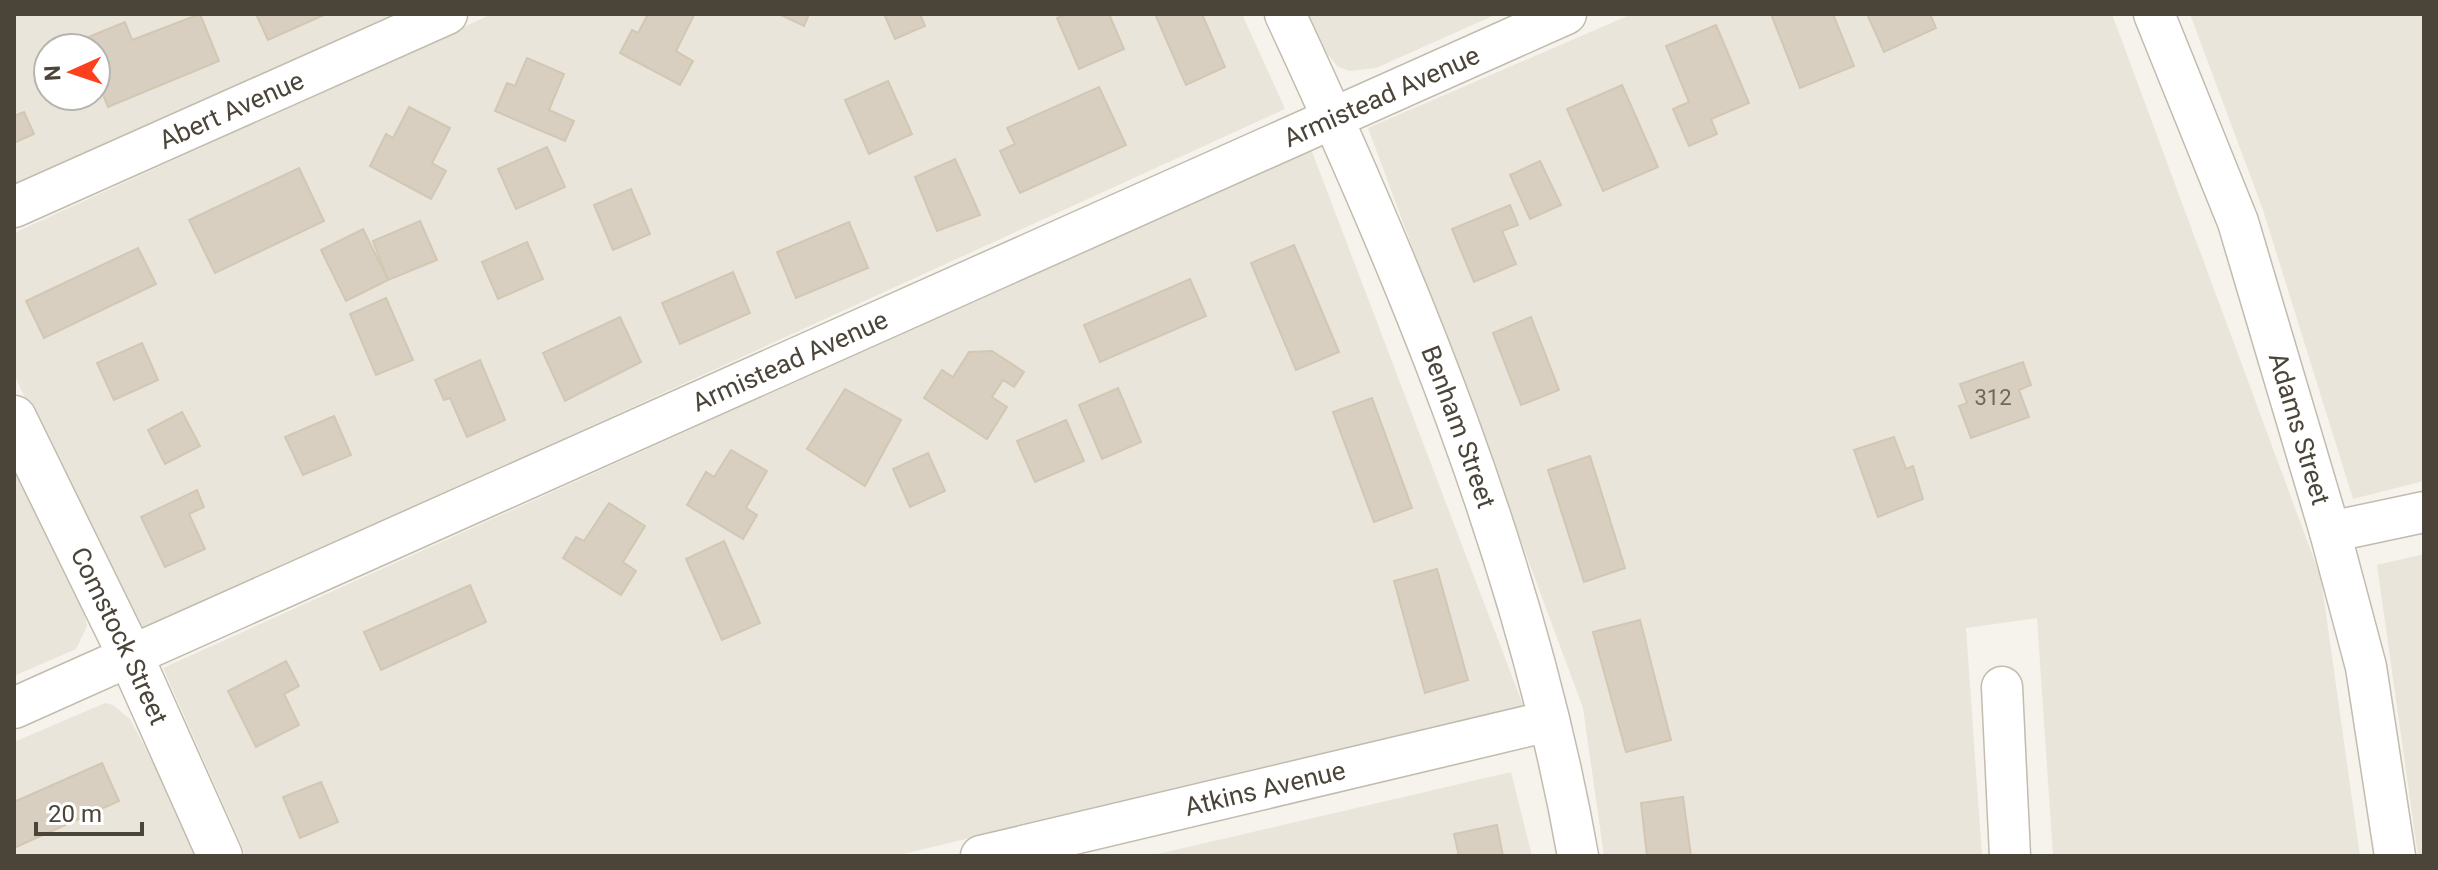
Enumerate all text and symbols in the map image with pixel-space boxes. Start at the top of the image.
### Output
north arrow [32,32,112,112]
street label: Armistead Avenue [1279,40,1484,153]
text: N [40,65,65,81]
street label: Abert Avenue [155,65,308,155]
street label: Armistead Avenue [688,304,892,418]
street label: Benham Street [1415,341,1502,512]
street label: Adams Street [2263,349,2336,508]
house number: 312 [1974,385,2012,410]
street label: Comstock Street [65,542,174,729]
street label: Atkins Avenue [1182,755,1348,822]
scale bar [36,786,142,836]
text: 20 m [48,800,102,828]

